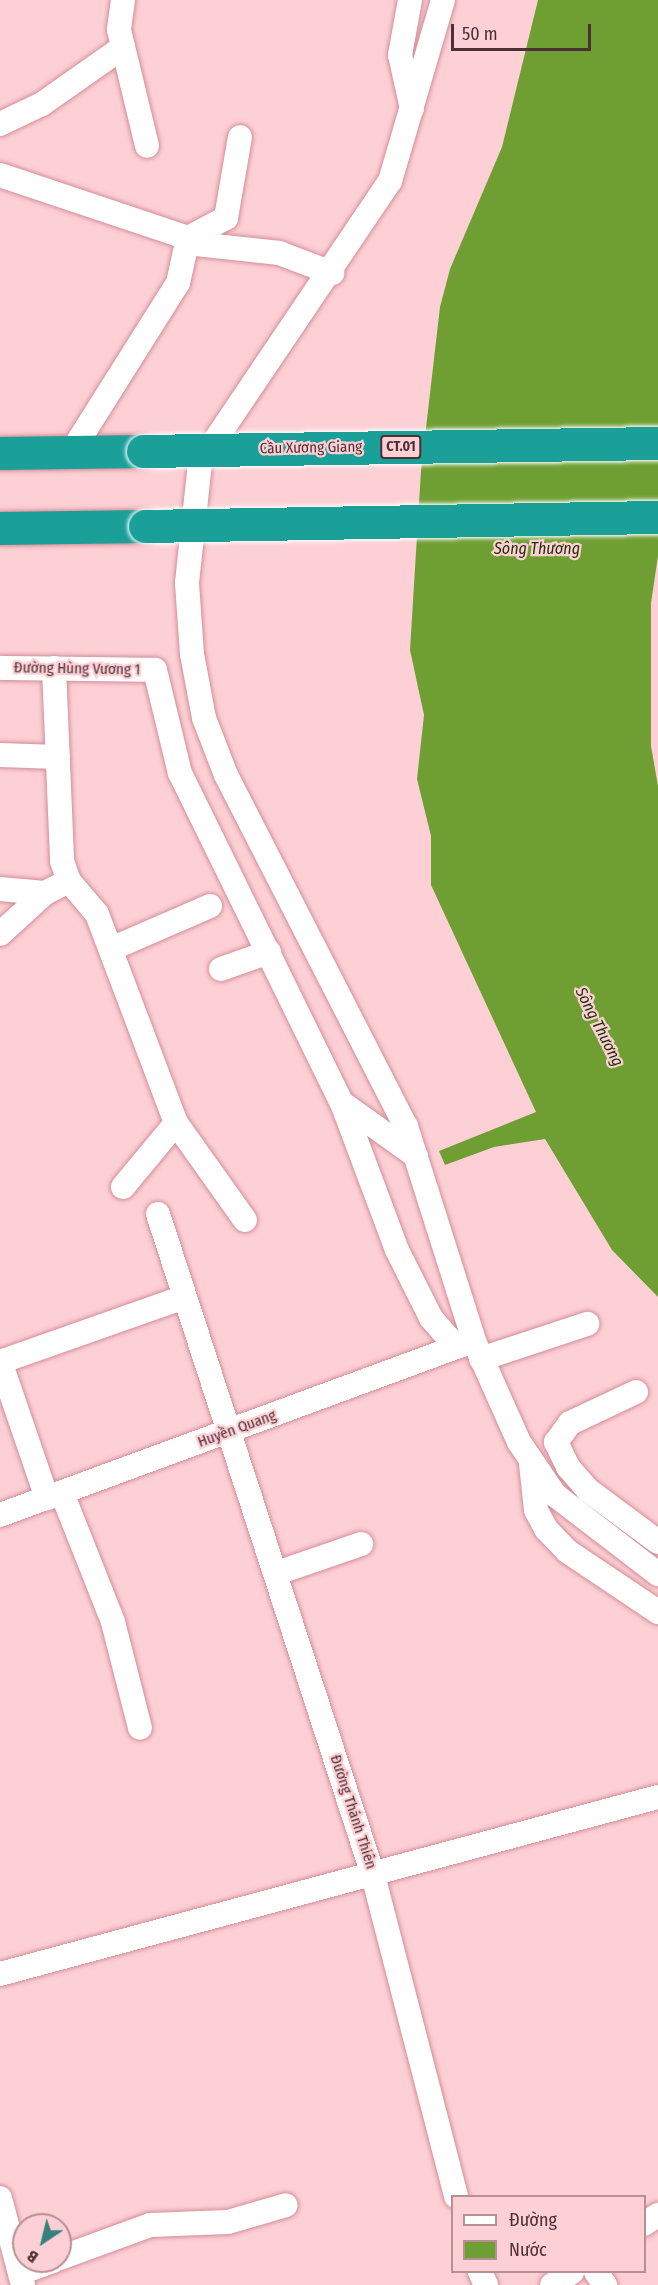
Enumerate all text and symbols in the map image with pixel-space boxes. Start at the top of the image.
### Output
scale bar [454,12,594,50]
text: 50 m [462,23,498,45]
road number: CT.01 [380,436,422,458]
street label: Cầu Xương Giang [260,438,362,458]
water label: Sông Thương [494,539,580,559]
street label: Đường Hùng Vương 1 [14,659,140,679]
water label: Sông Thương [571,984,627,1070]
street label: Huyền Quang [195,1407,279,1451]
street label: Đường Thánh Thiên [326,1753,380,1871]
legend [451,2195,646,2273]
text: Đường [509,2209,557,2231]
north arrow [12,2213,72,2273]
text: Nước [509,2239,547,2261]
text: B [23,2246,42,2267]

